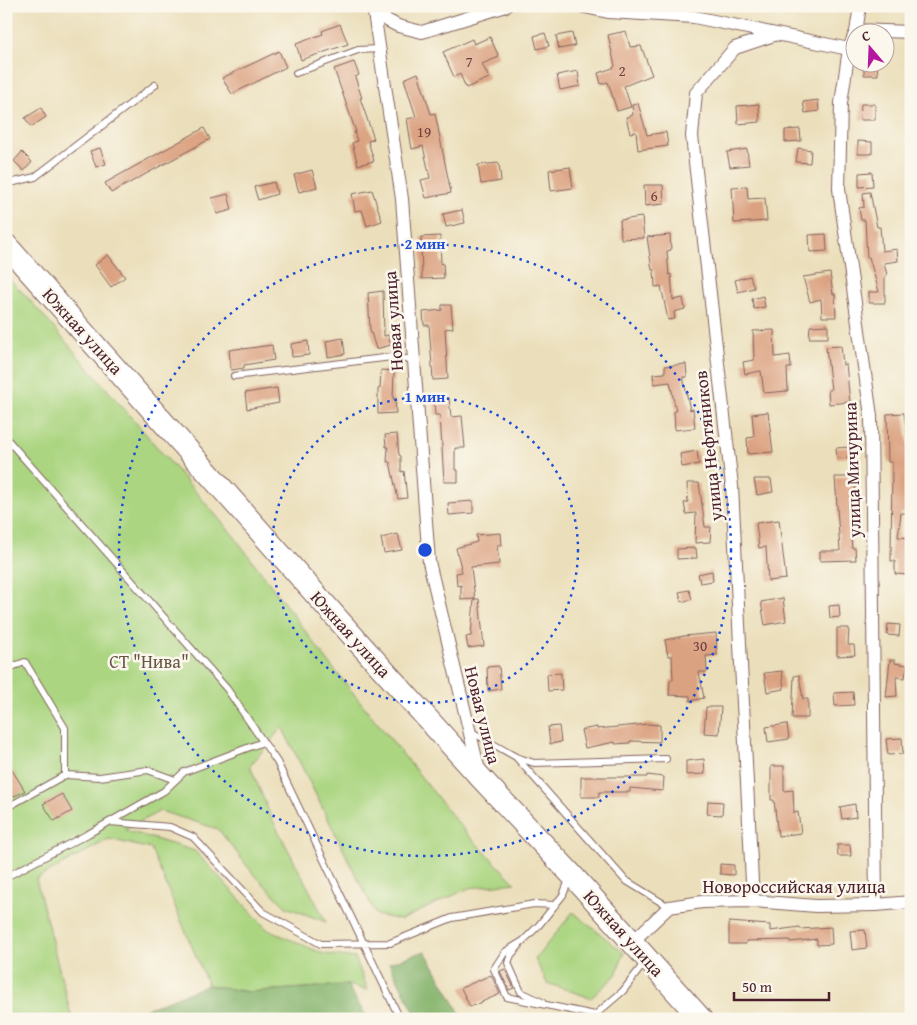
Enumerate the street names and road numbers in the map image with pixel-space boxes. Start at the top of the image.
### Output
street label: Новая улица [376,270,410,372]
street label: Южная улица [36,281,130,381]
street label: улица Нефтяников [687,369,729,524]
street label: улица Мичурина [836,401,868,539]
street label: Южная улица [304,584,398,684]
street label: Новая улица [458,663,508,767]
street label: Новороссийская улица [702,873,886,900]
street label: Южная улица [577,883,671,983]

